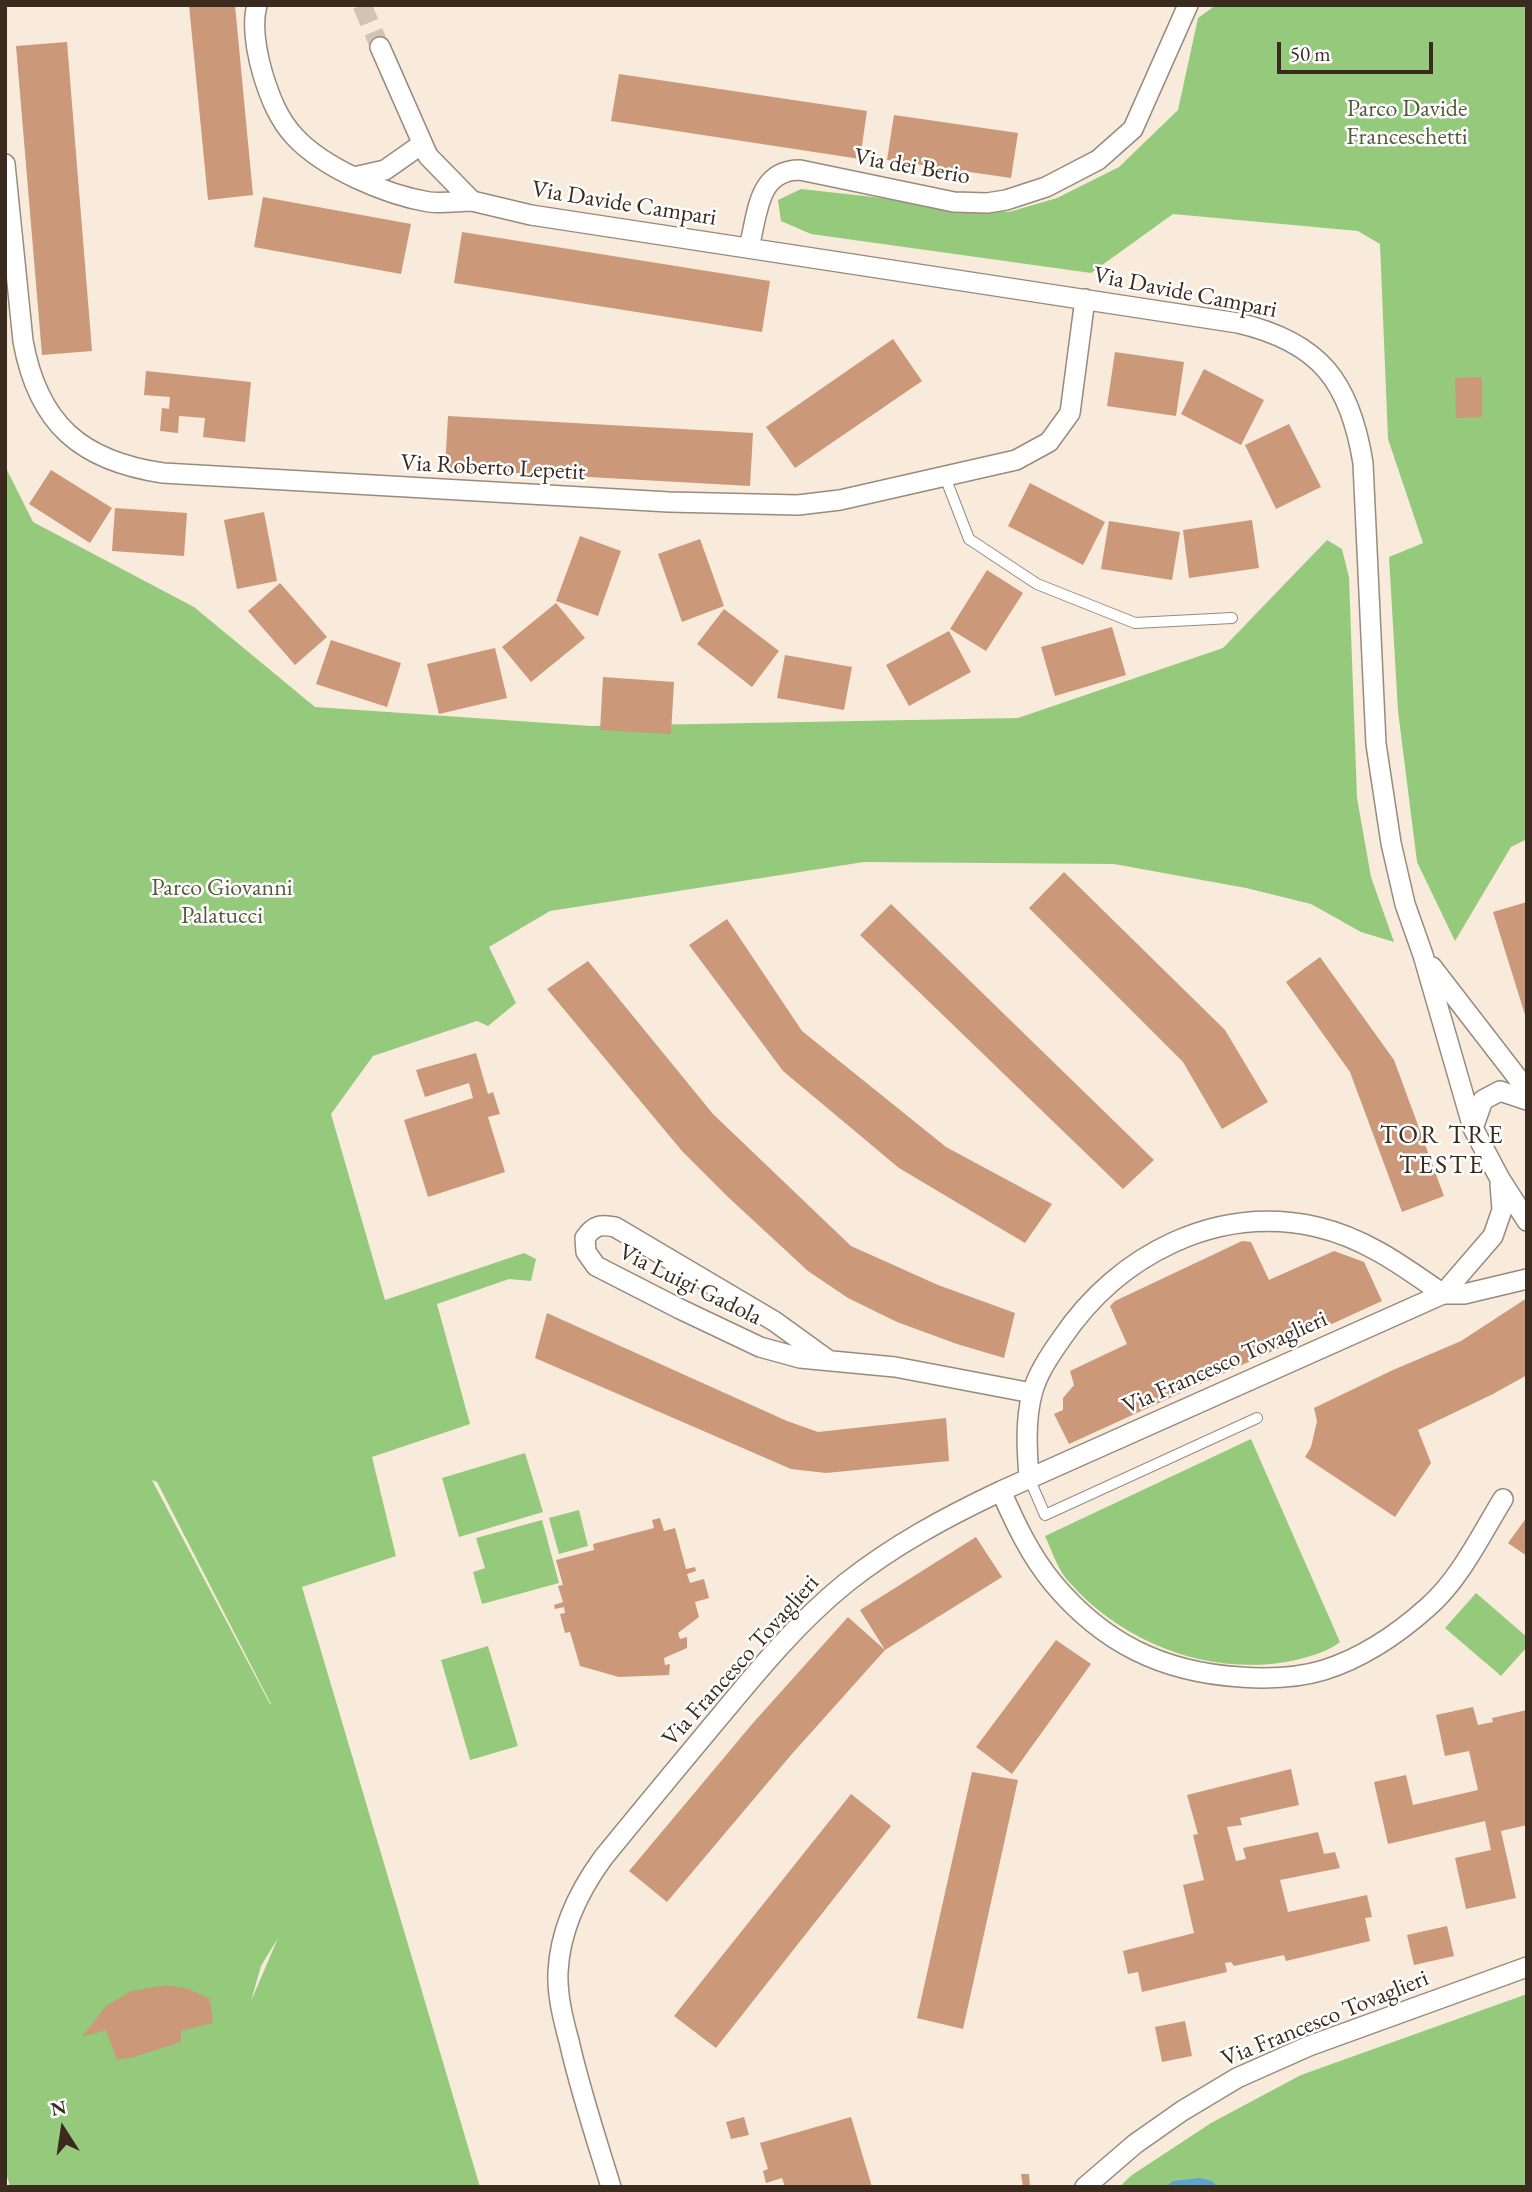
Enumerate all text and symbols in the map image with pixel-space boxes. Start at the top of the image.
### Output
scale bar [1280,28,1436,72]
text: 50 m [1290,40,1331,67]
park label: Parco Davide Franceschetti [1346,95,1468,151]
street label: Via dei Berio [852,143,972,191]
street label: Via Davide Campari [530,175,718,233]
street label: Via Davide Campari [1091,261,1279,325]
street label: Via Roberto Lepetit [400,449,586,487]
park label: Parco Giovanni Palatucci [151,874,293,930]
district label: TOR TRE TESTE [1380,1120,1504,1182]
street label: Via Luigi Gadola [614,1238,766,1332]
street label: Via Francesco Tovaglieri [1118,1305,1332,1421]
street label: Via Francesco Tovaglieri [656,1569,826,1753]
street label: Via Francesco Tovaglieri [1217,1964,1433,2074]
north arrow [28,2094,98,2164]
text: N [48,2094,69,2122]

